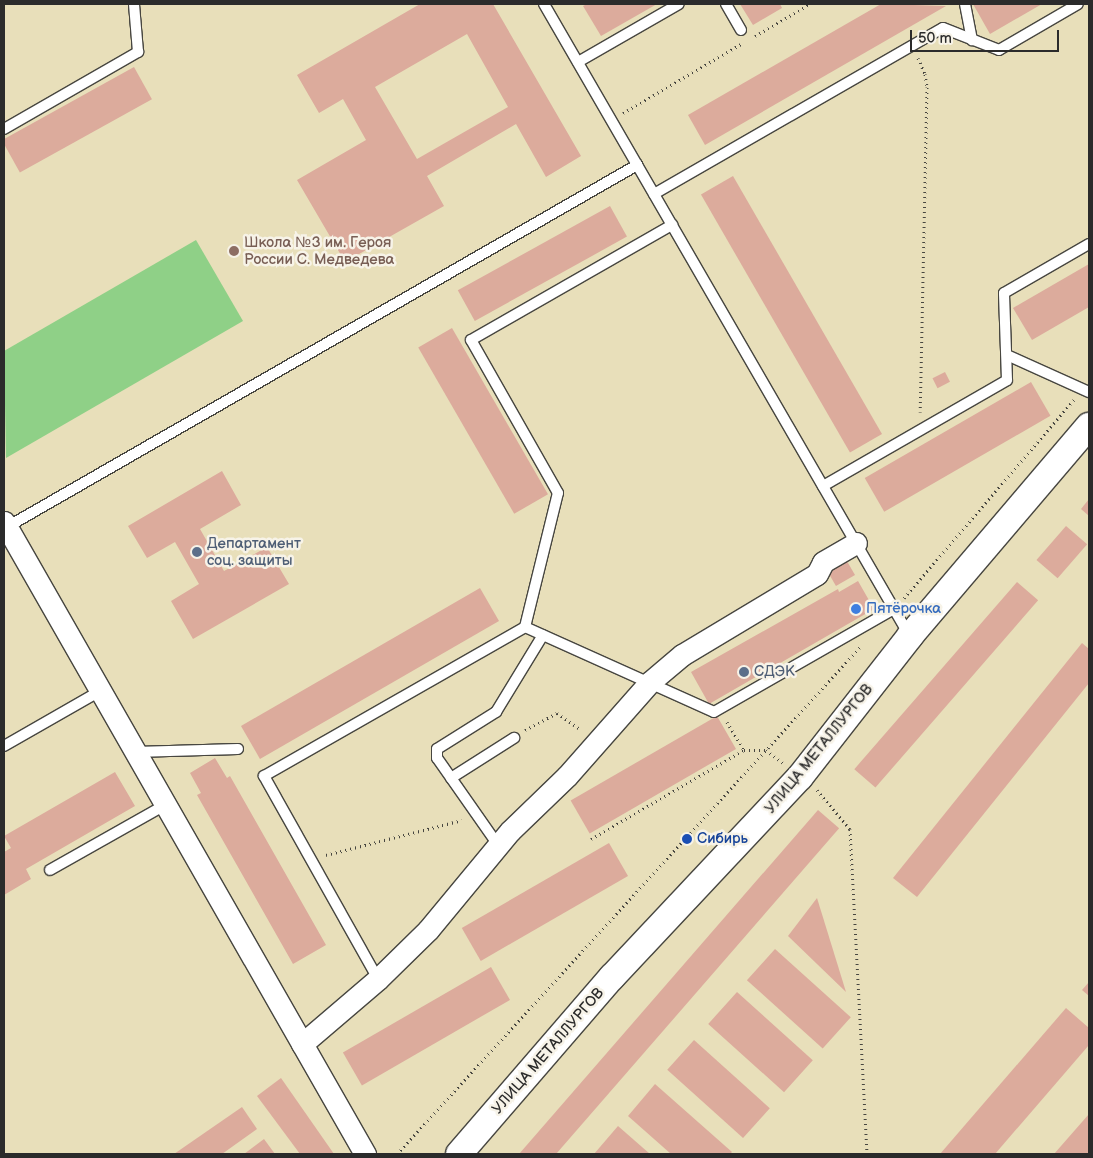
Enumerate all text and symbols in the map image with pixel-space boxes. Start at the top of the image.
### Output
scale bar [913,20,1062,52]
text: 50 m [918,29,952,48]
place label: Школа №3 им. Героя России С. Медведева [244,233,394,268]
marker: Школа №3 им. Героя России С. Медведева [228,245,240,257]
place label: Департамент соц. защиты [207,534,301,569]
marker: Департамент соц. защиты [191,546,203,558]
place label: Пятёрочка [866,600,941,618]
marker: Пятёрочка [850,603,862,615]
place label: СДЭК [754,663,795,681]
marker: СДЭК [738,666,750,678]
street label: УЛИЦА МЕТАЛЛУРГОВ [761,681,877,817]
place label: Сибирь [697,830,748,848]
marker: Сибирь [681,833,693,845]
street label: УЛИЦА МЕТАЛЛУРГОВ [488,984,608,1118]

